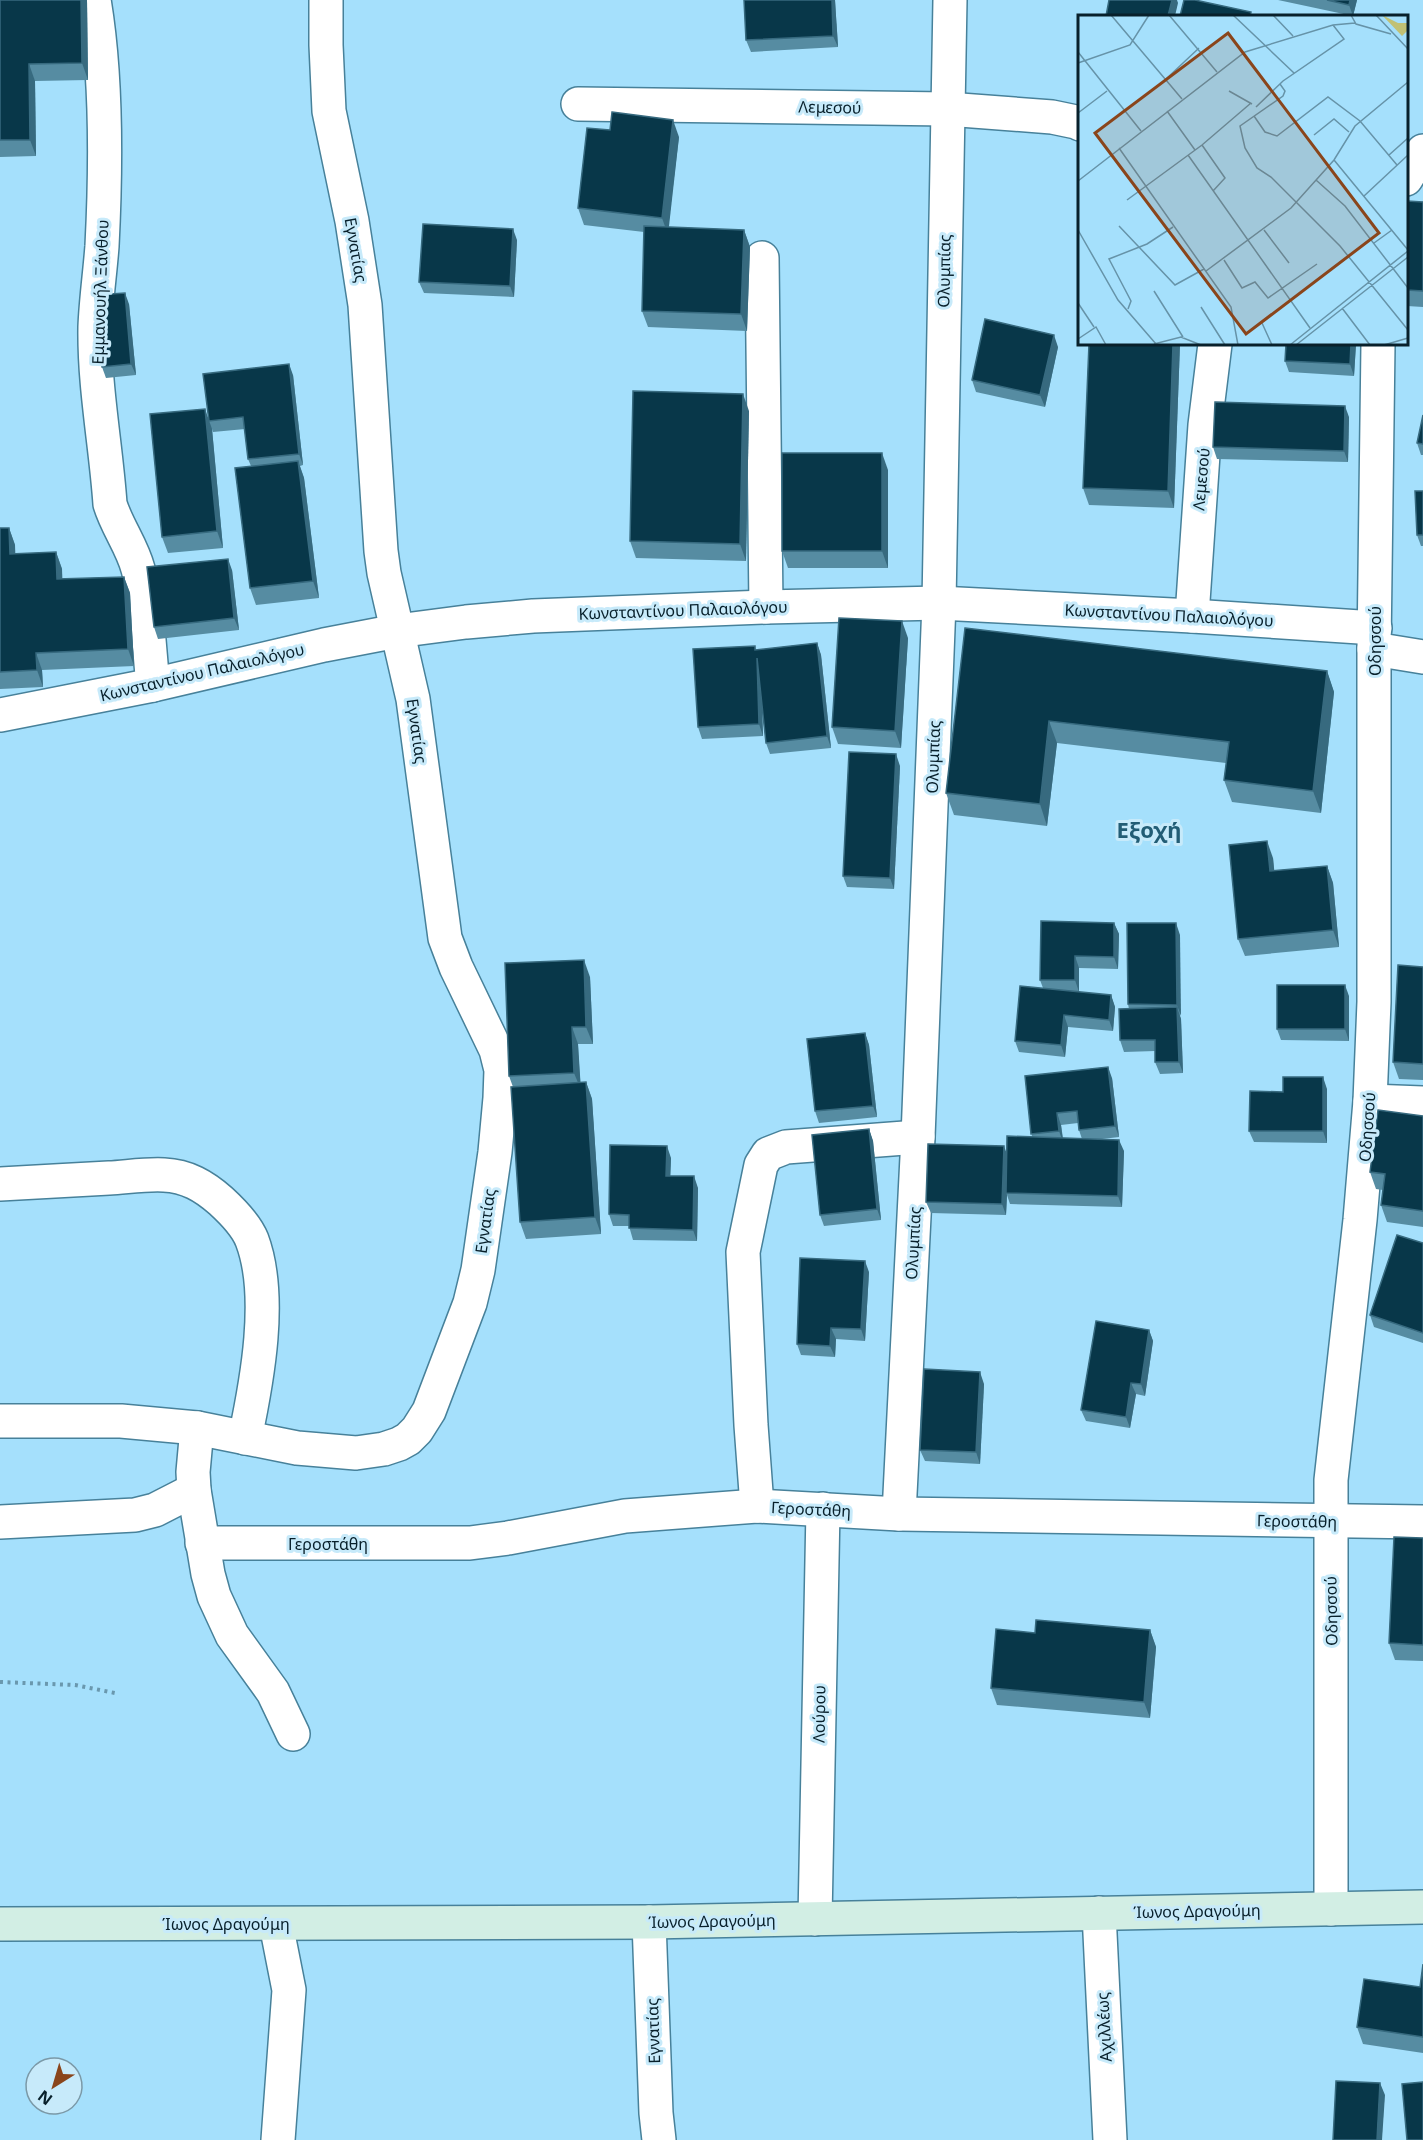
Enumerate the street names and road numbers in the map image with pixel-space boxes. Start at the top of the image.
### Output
street label: Λεμεσού [798,95,862,119]
street label: Εγνατίας [339,216,373,284]
street label: Εμμανουήλ Ξάνθου [86,219,114,365]
street label: Ολυμπίας [932,234,956,308]
street label: Λεμεσού [1187,447,1215,511]
street label: Κωνσταντίνου Παλαιολόγου [578,595,788,625]
street label: Κωνσταντίνου Παλαιολόγου [1064,599,1274,631]
street label: Οδησσού [1364,606,1386,676]
street label: Κωνσταντίνου Παλαιολόγου [98,638,306,706]
street label: Εγνατίας [402,697,432,765]
street label: Ολυμπίας [921,720,945,794]
street label: Οδησσού [1354,1091,1380,1163]
street label: Εγνατίας [470,1187,500,1255]
street label: Ολυμπίας [900,1206,926,1280]
street label: Γεροστάθη [770,1496,852,1522]
street label: Γεροστάθη [1257,1509,1337,1533]
street label: Γεροστάθη [288,1533,368,1555]
street label: Οδησσού [1319,1576,1343,1646]
street label: Λούρου [807,1685,831,1743]
street label: Ίωνος Δραγούμη [1133,1899,1261,1923]
street label: Ίωνος Δραγούμη [648,1909,776,1933]
street label: Ίωνος Δραγούμη [162,1913,290,1935]
street label: Αχιλλέως [1091,1991,1117,2062]
street label: Εγνατίας [641,1998,665,2064]

